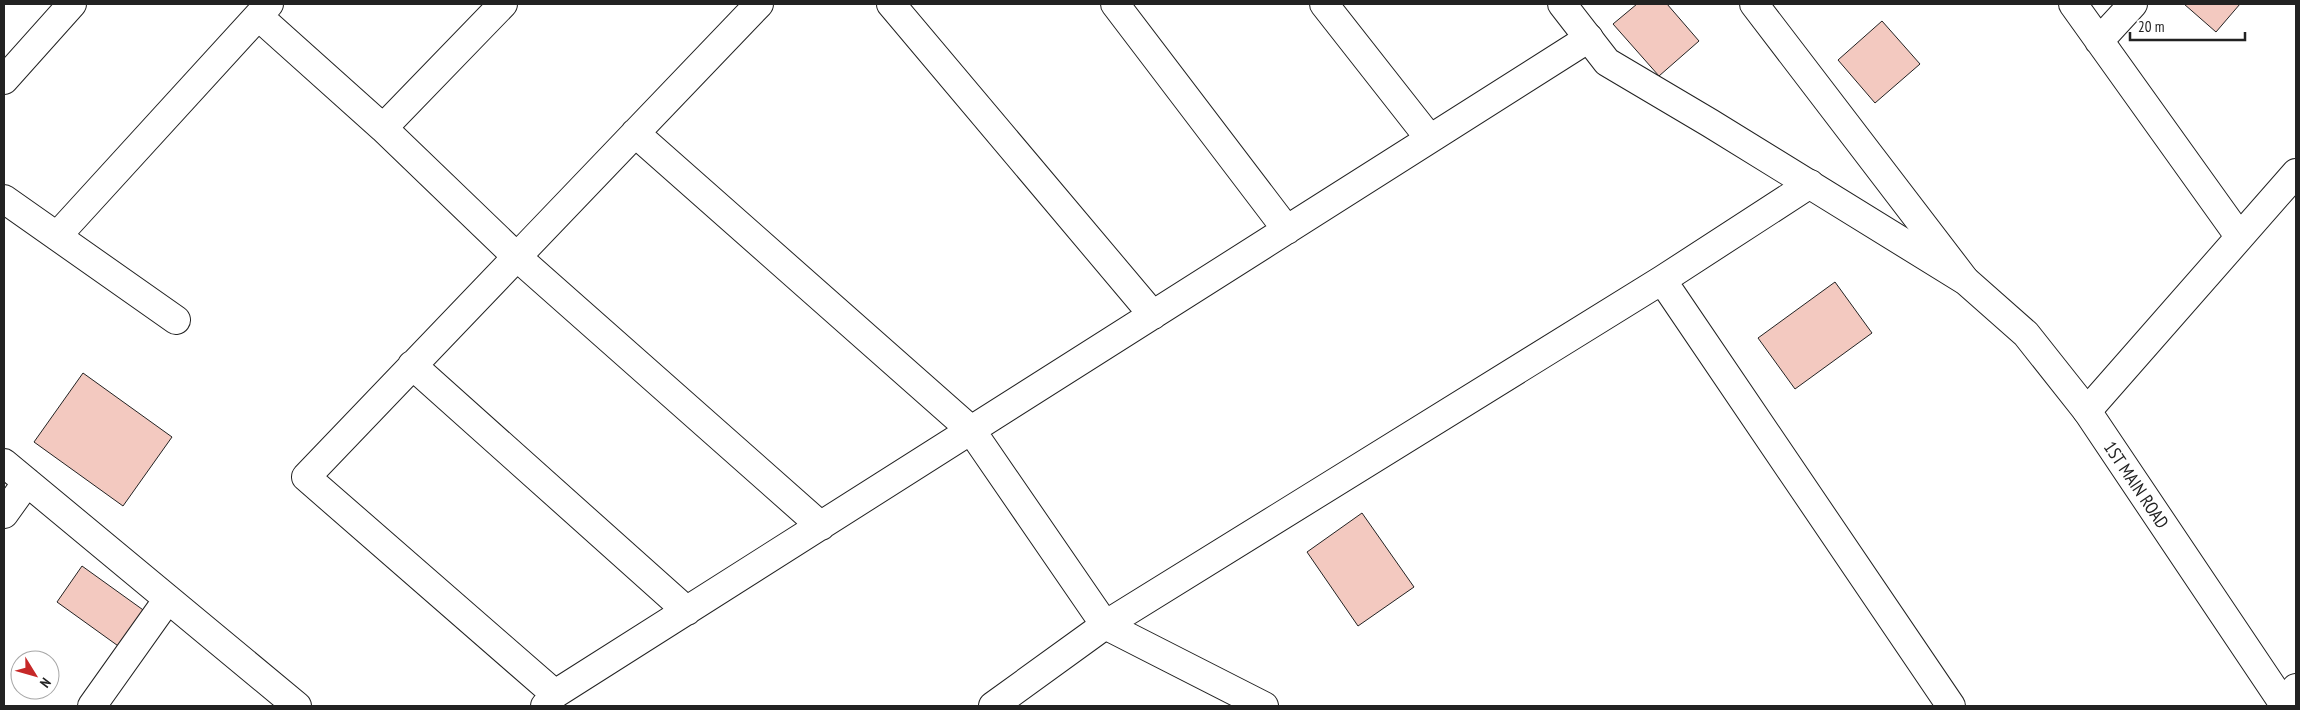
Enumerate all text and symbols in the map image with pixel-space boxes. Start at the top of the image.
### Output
scale bar [2130,10,2245,42]
text: 20 m [2138,17,2164,36]
street label: 1ST MAIN ROAD [2099,437,2174,533]
north arrow [10,650,60,700]
text: N [36,674,55,691]

